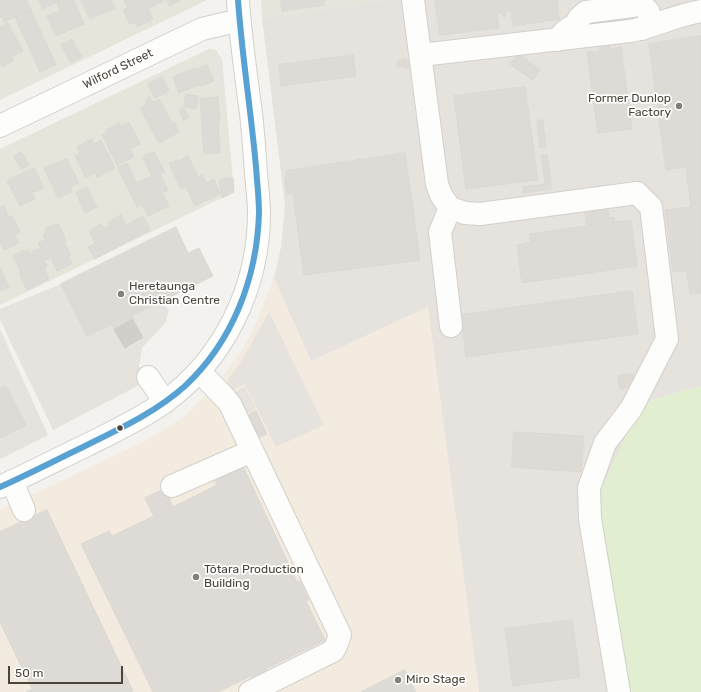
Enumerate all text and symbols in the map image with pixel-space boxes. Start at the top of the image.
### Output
street label: Wilford Street [81,46,155,92]
place label: Former Dunlop Factory [588,92,671,120]
marker: Former Dunlop Factory [674,101,684,111]
place label: Heretaunga Christian Centre [129,280,220,308]
marker: Heretaunga Christian Centre [116,289,126,299]
unlabelled marker [115,423,125,433]
place label: Tōtara Production Building [204,563,304,591]
marker: Tōtara Production Building [191,572,201,582]
scale bar [10,658,125,684]
text: 50 m [15,666,43,680]
place label: Miro Stage [406,673,465,687]
marker: Miro Stage [393,675,403,685]

